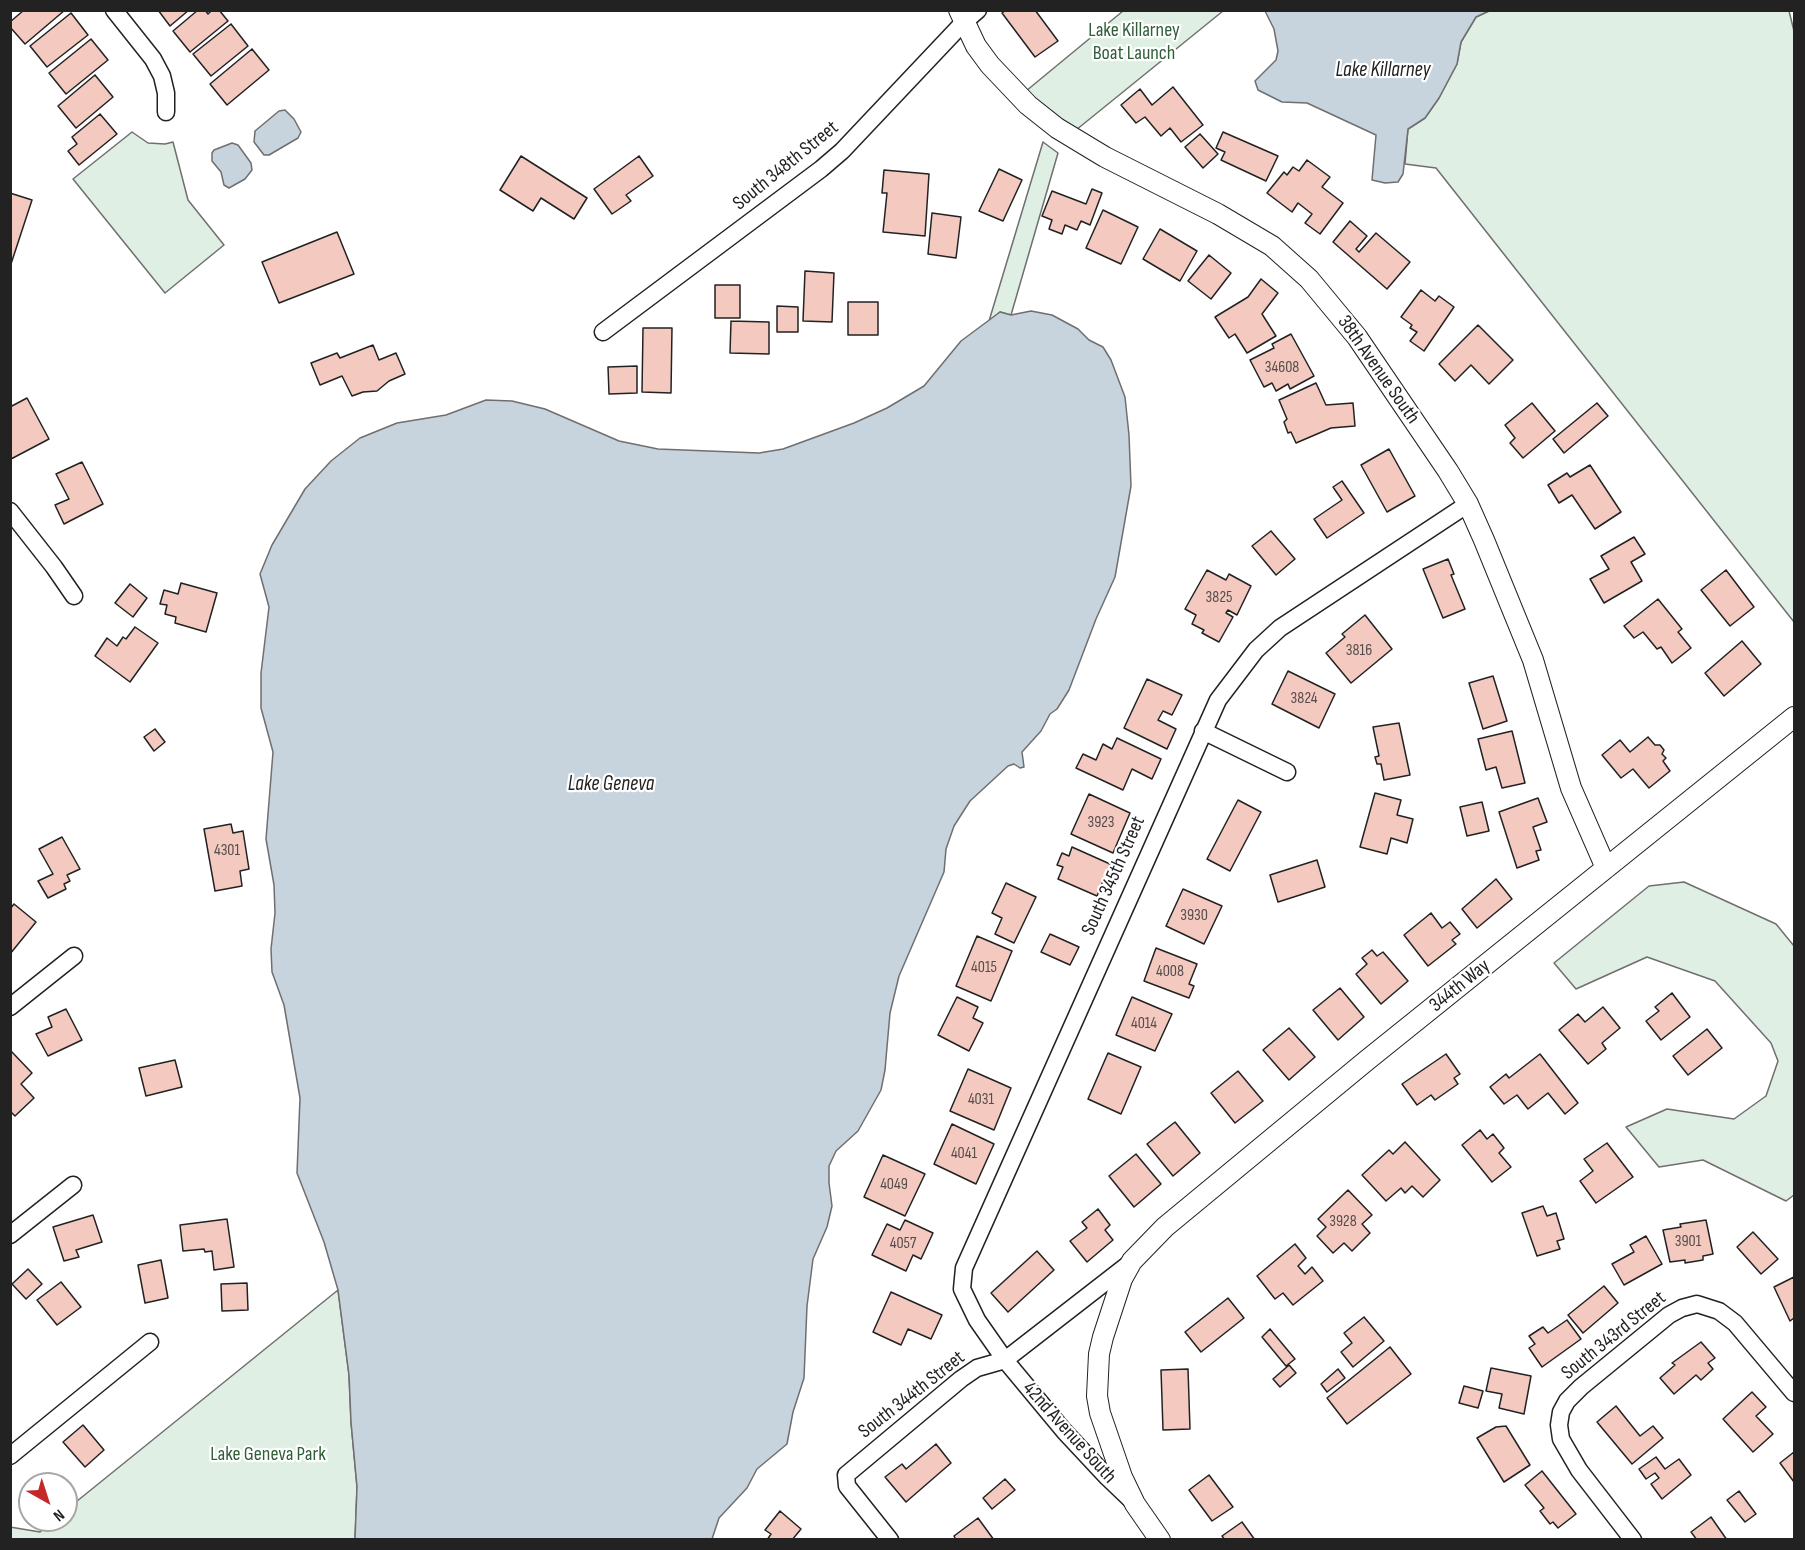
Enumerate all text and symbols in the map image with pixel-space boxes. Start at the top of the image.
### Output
park label: Lake Killarney Boat Launch [1088,19,1180,66]
water label: Lake Killarney [1336,58,1430,84]
street label: South 348th Street [728,116,844,216]
street label: 38th Avenue South [1332,311,1424,429]
house number: 34608 [1265,358,1299,378]
house number: 3825 [1206,588,1232,608]
house number: 3816 [1346,641,1372,661]
house number: 3824 [1290,689,1318,709]
water label: Lake Geneva [568,772,654,798]
street label: South 345th Street [1077,813,1151,939]
house number: 3923 [1087,813,1115,833]
house number: 4301 [214,841,240,861]
house number: 3930 [1180,906,1208,926]
street label: 344th Way [1425,954,1495,1018]
house number: 4015 [971,958,997,978]
house number: 4008 [1156,962,1184,982]
house number: 4014 [1131,1014,1157,1034]
house number: 4031 [968,1090,994,1110]
house number: 4041 [951,1144,977,1164]
house number: 4049 [880,1175,908,1195]
house number: 3928 [1329,1212,1357,1232]
house number: 3901 [1675,1232,1701,1252]
house number: 4057 [890,1234,916,1254]
street label: South 343rd Street [1557,1287,1671,1385]
street label: South 344th Street [854,1346,970,1444]
street label: 42nd Avenue South [1017,1377,1121,1489]
park label: Lake Geneva Park [210,1443,326,1467]
north arrow [18,1472,78,1532]
text: N [49,1505,68,1525]

